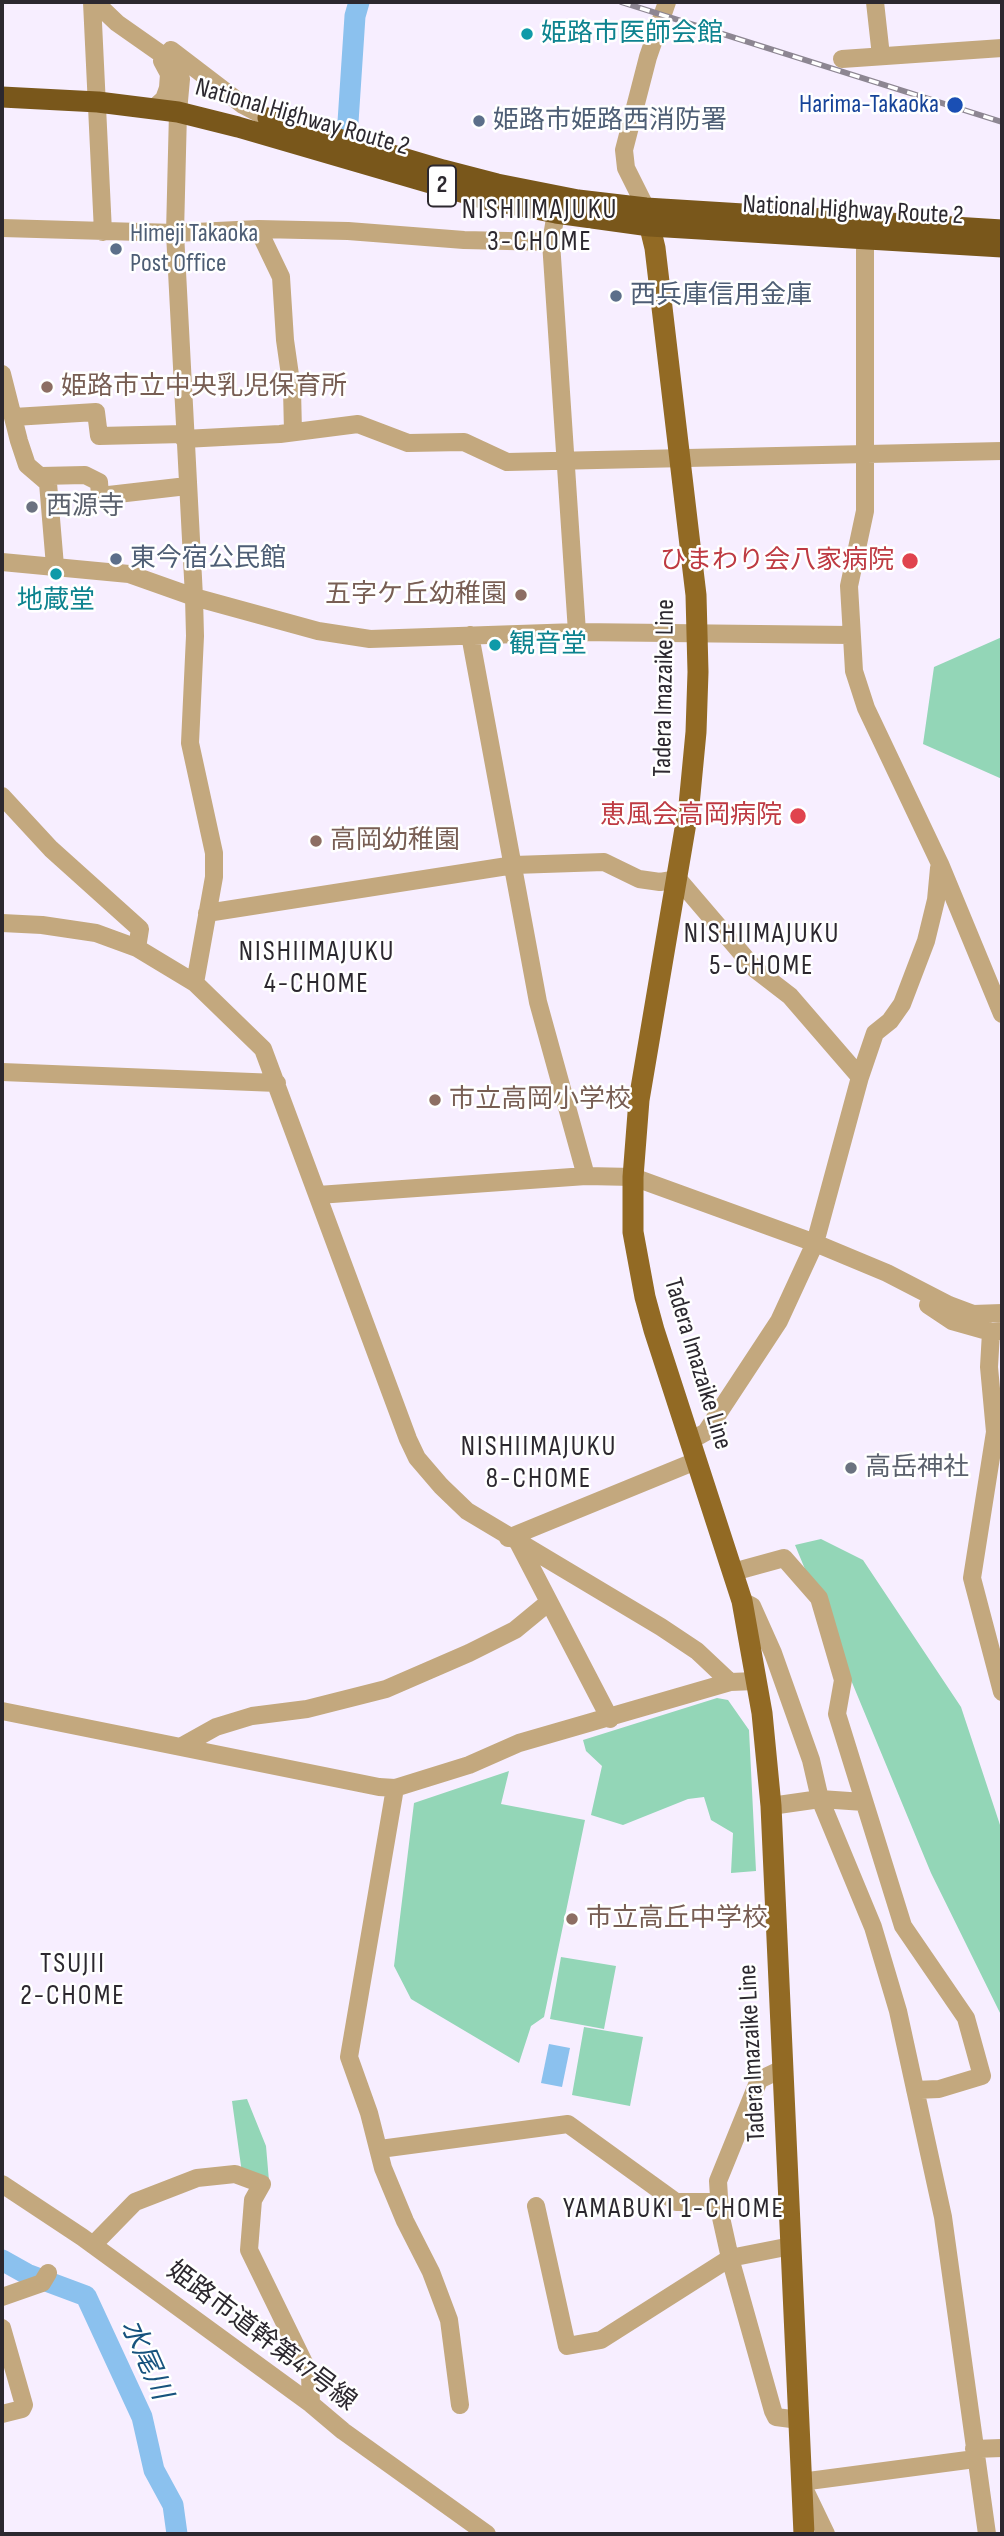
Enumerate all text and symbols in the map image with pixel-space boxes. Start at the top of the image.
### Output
place label: 姫路市医師会館 [541,18,723,50]
marker: 姫路市医師会館 [519,26,535,42]
street label: National Highway Route 2 [191,73,413,163]
place label: Harima-Takaoka [799,89,939,121]
marker: Harima-Takaoka [945,95,965,115]
place label: 姫路市姫路西消防署 [493,105,727,137]
marker: 姫路市姫路西消防署 [471,113,487,129]
road number: 2 [428,166,456,206]
street label: National Highway Route 2 [742,190,964,232]
district label: NISHIIMAJUKU 3-CHOME [463,194,617,260]
place label: Himeji Takaoka Post Office [130,218,258,280]
marker: Himeji Takaoka Post Office [108,241,124,257]
place label: 西兵庫信用金庫 [630,280,812,312]
marker: 西兵庫信用金庫 [608,288,624,304]
place label: 姫路市立中央乳児保育所 [61,371,347,403]
marker: 姫路市立中央乳児保育所 [39,379,55,395]
place label: 西源寺 [46,491,124,523]
marker: 西源寺 [24,499,40,515]
place label: 東今宿公民館 [130,543,286,575]
place label: ひまわり会八家病院 [660,545,894,577]
marker: 東今宿公民館 [108,551,124,567]
marker: ひまわり会八家病院 [900,551,920,571]
marker: 地蔵堂 [48,566,64,582]
place label: 五字ケ丘幼稚園 [325,579,507,611]
place label: 地蔵堂 [17,585,95,617]
marker: 五字ケ丘幼稚園 [513,587,529,603]
street label: Tadera Imazaike Line [648,599,682,777]
place label: 観音堂 [509,629,587,661]
marker: 観音堂 [487,637,503,653]
place label: 恵風会高岡病院 [600,800,782,832]
marker: 恵風会高岡病院 [788,806,808,826]
place label: 高岡幼稚園 [330,825,460,857]
marker: 高岡幼稚園 [308,833,324,849]
district label: NISHIIMAJUKU 5-CHOME [685,918,839,984]
district label: NISHIIMAJUKU 4-CHOME [240,936,394,1002]
place label: 市立高岡小学校 [449,1084,631,1116]
marker: 市立高岡小学校 [427,1092,443,1108]
street label: Tadera Imazaike Line [656,1275,738,1453]
district label: NISHIIMAJUKU 8-CHOME [462,1431,616,1497]
place label: 高岳神社 [865,1452,969,1484]
marker: 高岳神社 [843,1460,859,1476]
place label: 市立高丘中学校 [586,1903,768,1935]
marker: 市立高丘中学校 [564,1911,580,1927]
district label: TSUJII 2-CHOME [21,1948,125,2014]
street label: Tadera Imazaike Line [733,1964,773,2142]
district label: YAMABUKI 1-CHOME [565,2193,783,2227]
street label: 姫路市道幹第47号線 [160,2256,362,2418]
water label: 水尾川 [113,2315,177,2405]

